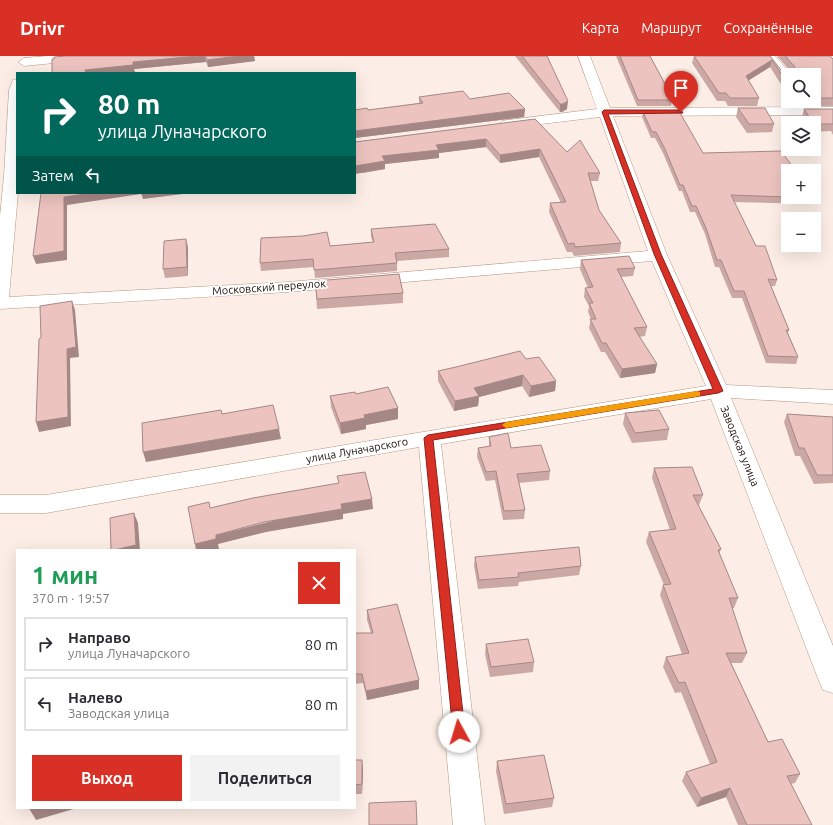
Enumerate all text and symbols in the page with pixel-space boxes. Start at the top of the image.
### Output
text: Drivr [20,17,65,39]
text: Карта [582,20,619,36]
text: Маршрут [641,20,702,36]
text: Сохранённые [724,20,813,36]
map controls [781,68,821,252]
button: search [781,68,821,108]
pin [664,71,698,112]
icon: arrive [670,77,692,99]
icon: right [32,88,84,140]
text: 80 m [98,88,160,119]
button: layers [781,116,821,156]
text: улица Луначарского [98,121,267,141]
icon: left [82,164,104,186]
button: + [781,164,821,204]
text: Затем [32,167,74,184]
button: − [781,212,821,252]
street label: Московский переулок [212,277,327,297]
street label: Заводская улица [718,404,762,488]
street label: улица Луначарского [305,435,409,465]
text: 1 мин [32,562,98,589]
button: close [298,562,340,604]
text: 370 m · 19:57 [32,591,110,605]
text: Направо [68,629,131,646]
icon: right [34,633,56,655]
text: 80 m [305,636,338,653]
text: улица Луначарского [68,646,190,660]
text: Налево [68,689,123,706]
icon: left [34,693,56,715]
text: 80 m [305,696,338,713]
text: Заводская улица [68,706,169,720]
position arrow [438,711,480,753]
button: Выход [32,755,182,801]
button: Поделиться [190,755,340,801]

